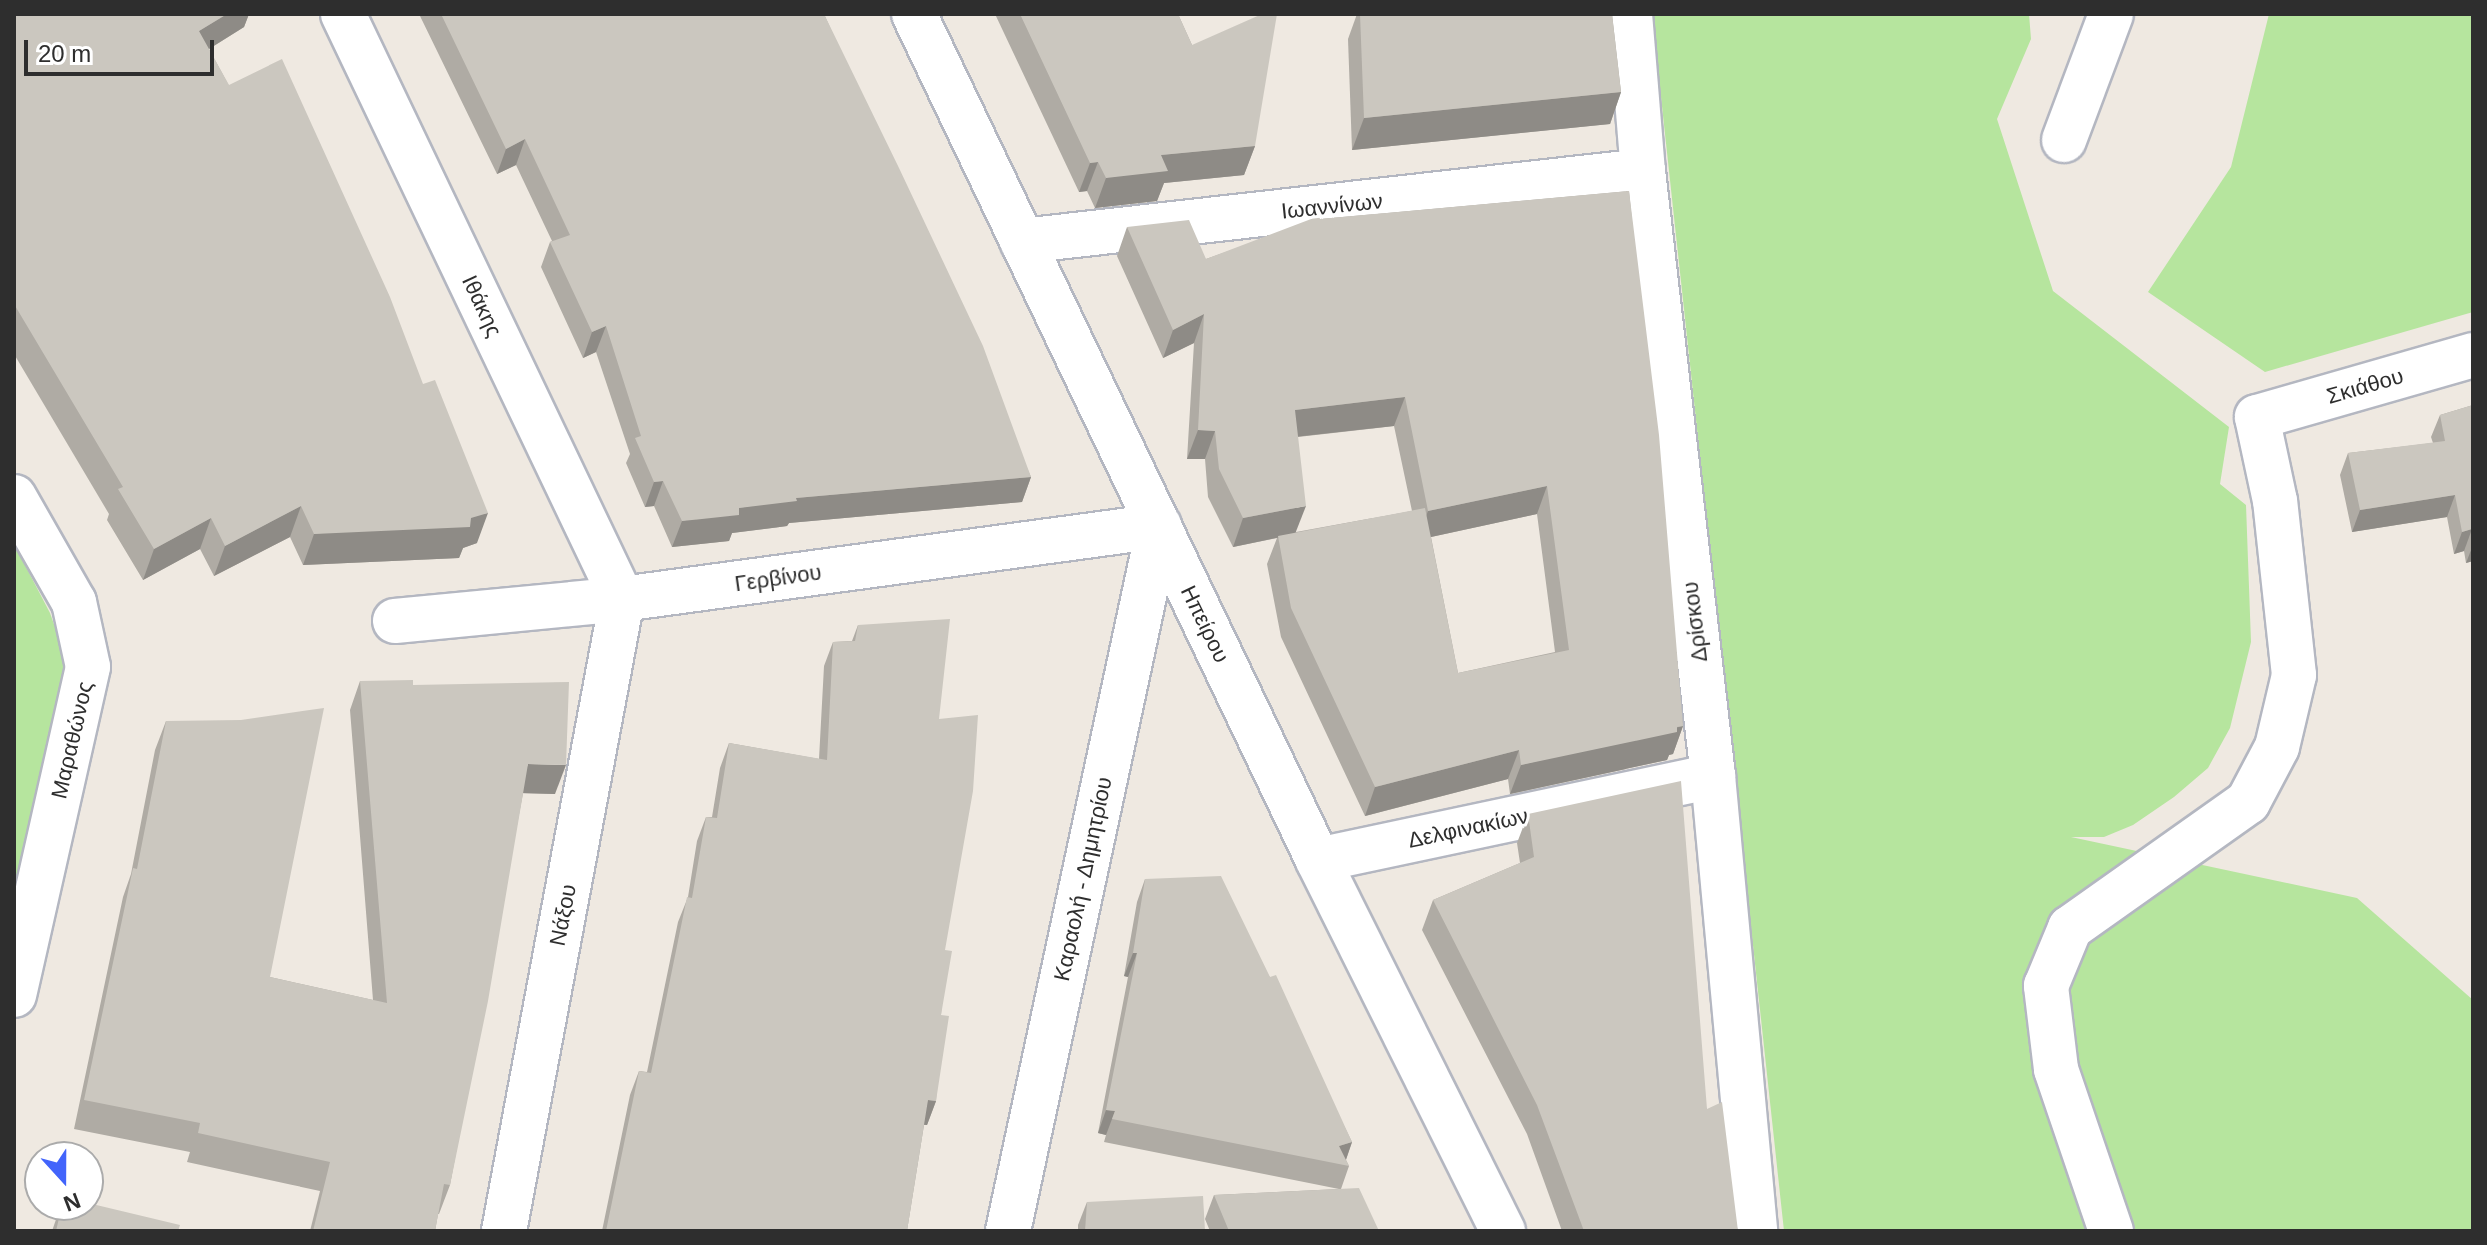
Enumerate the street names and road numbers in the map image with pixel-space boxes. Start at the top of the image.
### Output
street label: Ιωαννίνων [1280,188,1384,224]
street label: Ιθάκης [456,271,508,341]
street label: Σκιάθου [2324,362,2406,410]
street label: Γερβίνου [733,559,823,597]
street label: Δρίσκου [1677,580,1713,664]
street label: Ηπείρου [1175,581,1235,667]
street label: Μαραθώνος [46,679,98,801]
street label: Καραολή - Δημητρίου [1048,774,1118,984]
street label: Δελφινακίων [1406,802,1530,854]
street label: Νάξου [544,882,582,948]

